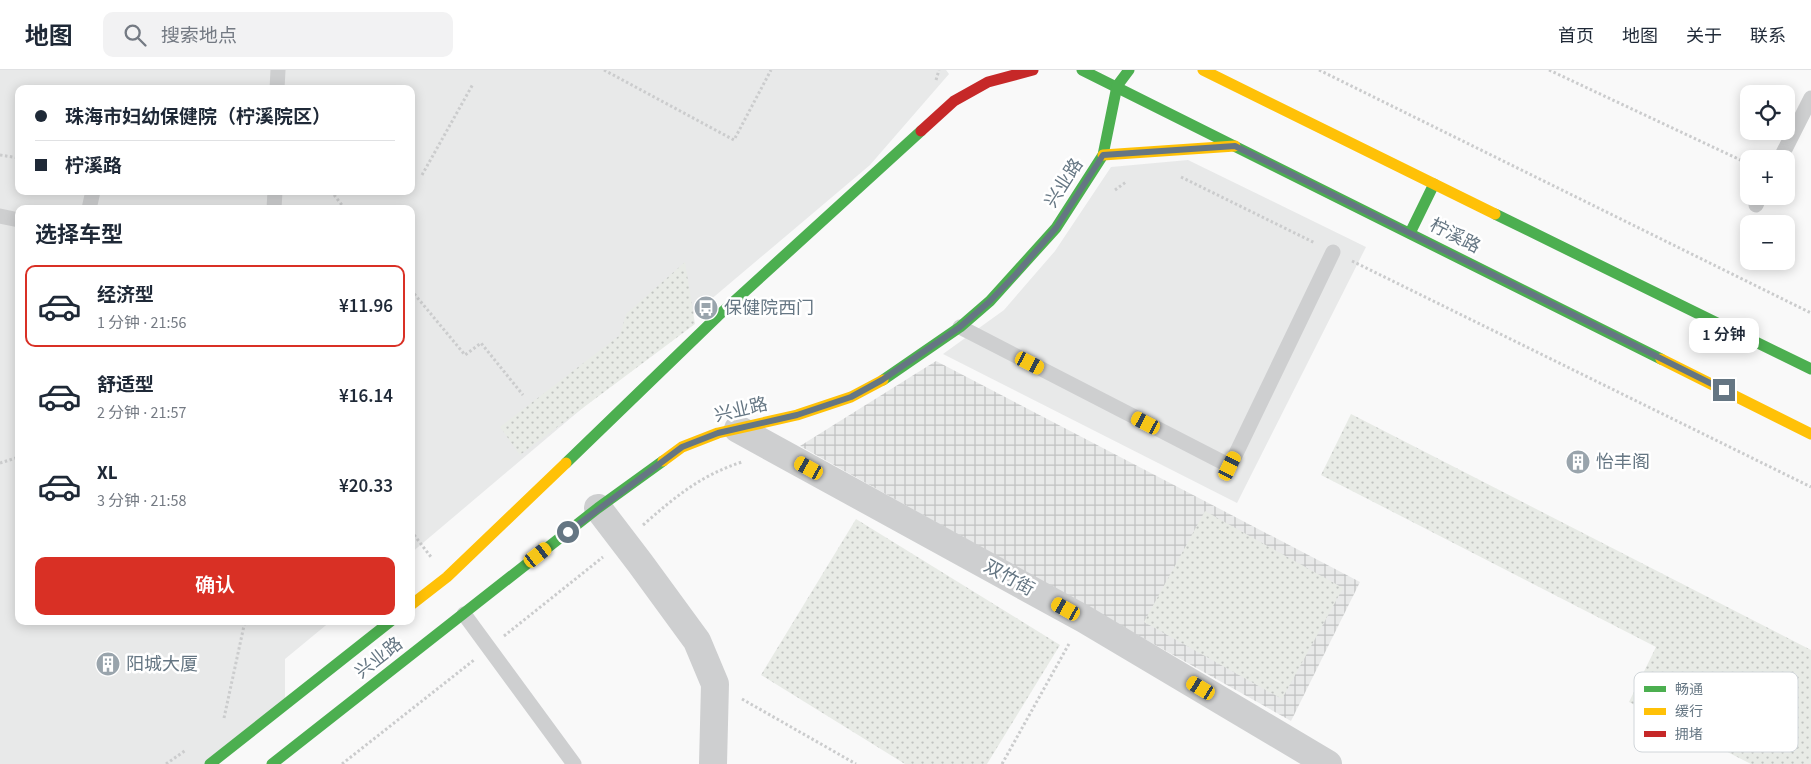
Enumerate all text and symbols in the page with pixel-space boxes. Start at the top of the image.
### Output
search box [103,12,453,57]
text: 地图 [25,19,73,54]
icon: search [121,21,149,49]
text: 搜索地点 [161,23,237,50]
text: 首页 [1558,24,1594,49]
text: 地图 [1622,24,1658,49]
text: 关于 [1686,24,1722,49]
text: 联系 [1750,24,1786,49]
map controls [1740,85,1795,270]
button: locate [1740,85,1795,140]
text: 珠海市妇幼保健院（柠溪院区） [65,104,331,131]
button: + [1740,150,1795,205]
text: 柠溪路 [65,153,122,180]
street label: 兴业路 [1039,154,1089,212]
street label: 柠溪路 [1425,213,1485,259]
button: − [1740,215,1795,270]
text: 选择车型 [35,219,123,251]
text: 经济型 [97,282,154,309]
icon: car [37,284,82,329]
text: ¥11.96 [339,293,393,320]
bus stop icon: 保健院西门 [693,295,719,321]
place label: 保健院西门 [724,296,814,321]
text: 1 分钟 · 21:56 [97,312,186,334]
callout: 1 分钟 [1689,318,1759,352]
text: 1 分钟 [1702,324,1746,346]
car [1013,350,1046,376]
text: 舒适型 [97,372,154,399]
icon: car [37,374,82,419]
route end [1713,379,1735,401]
text: ¥16.14 [339,383,393,410]
street label: 兴业路 [712,392,770,428]
text: 2 分钟 · 21:57 [97,402,186,424]
car [1129,410,1162,436]
car [1216,449,1243,483]
building icon: 怡丰阁 [1565,449,1591,475]
place label: 怡丰阁 [1596,450,1650,475]
car [792,454,825,482]
text: XL [97,460,118,487]
icon: car [37,464,82,509]
text: ¥20.33 [339,473,393,500]
text: 3 分钟 · 21:58 [97,490,186,512]
route start [557,521,579,543]
car [521,540,554,570]
street label: 双竹街 [979,554,1039,602]
button: 确认 [35,557,395,615]
car [1049,595,1082,623]
street label: 兴业路 [350,632,408,684]
building icon: 阳城大厦 [95,651,121,677]
place label: 阳城大厦 [126,652,198,677]
legend [1634,672,1798,752]
car [1184,674,1217,702]
text: 畅通 [1675,680,1703,700]
text: 缓行 [1675,702,1703,722]
text: 拥堵 [1675,725,1703,745]

